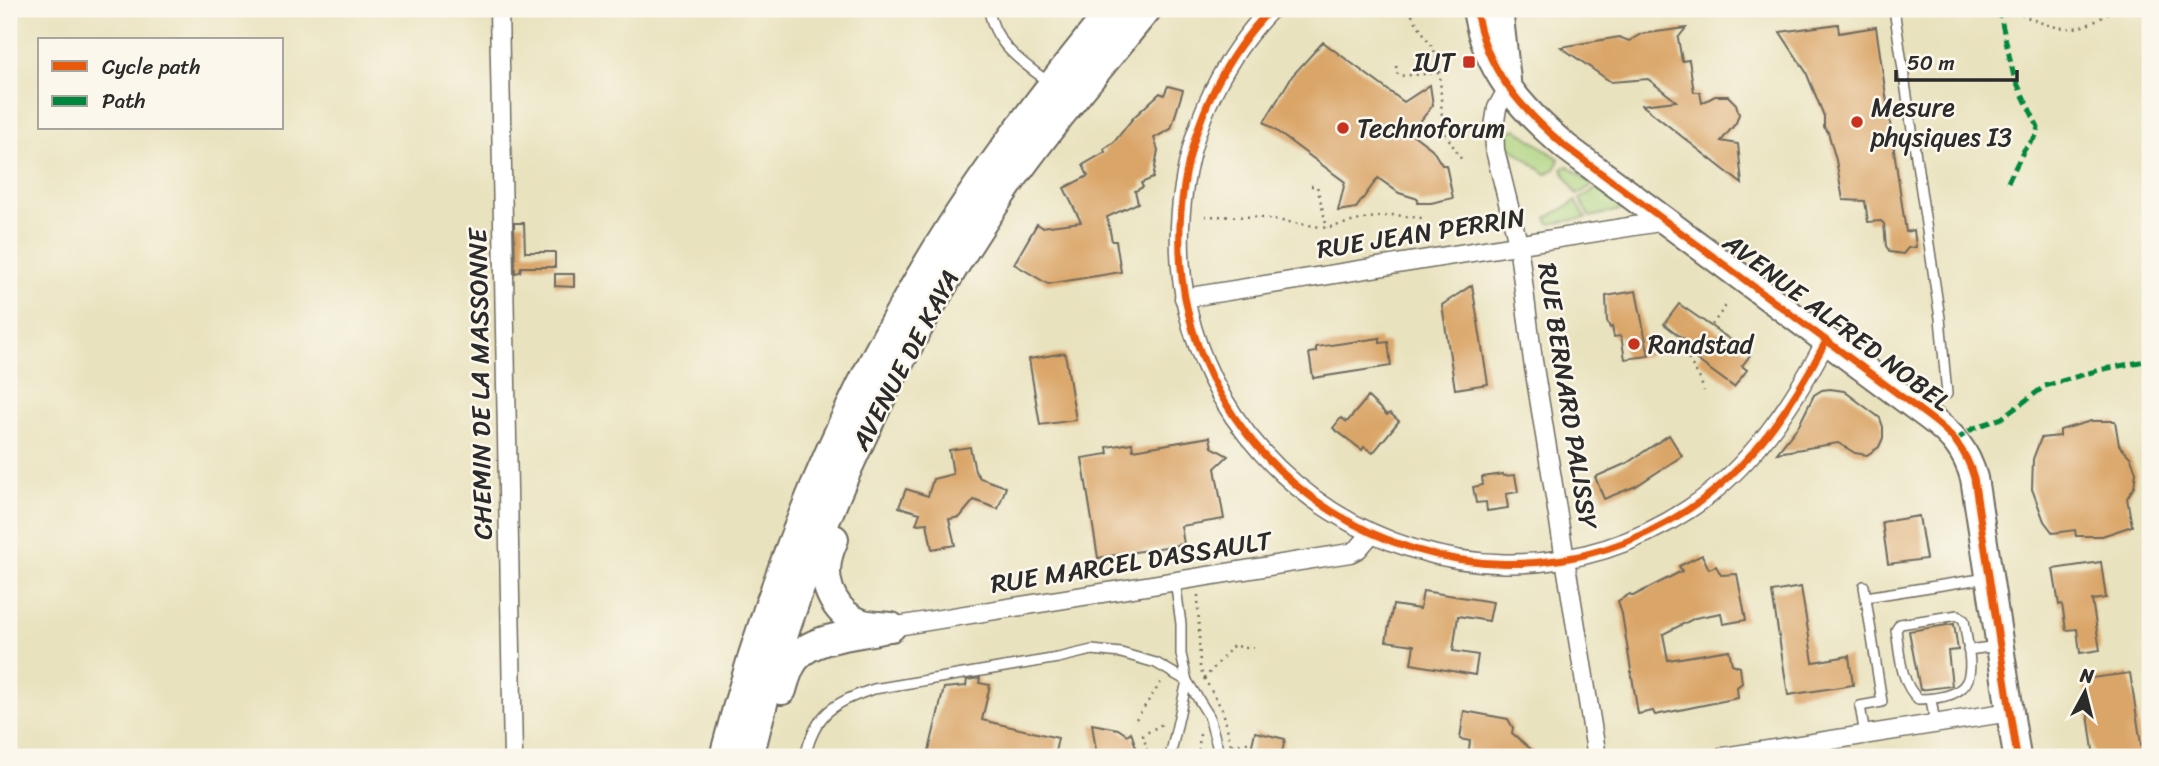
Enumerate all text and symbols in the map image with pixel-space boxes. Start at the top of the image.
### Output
legend [38,38,284,130]
scale bar [1896,38,2017,82]
place label: IUT [1412,39,1457,85]
text: 50 m [1907,44,1955,82]
text: Cycle path [102,48,201,86]
marker: IUT [1461,54,1477,70]
text: Path [102,82,145,120]
place label: Mesure physiques I3 [1870,84,2012,160]
place label: Technoforum [1357,105,1505,151]
marker: Mesure physiques I3 [1849,114,1865,130]
marker: Technoforum [1335,120,1351,136]
street label: RUE JEAN PERRIN [1313,194,1529,272]
street label: AVENUE ALFRED NOBEL [1712,220,1961,424]
street label: CHEMIN DE LA MASSONNE [454,226,506,540]
street label: RUE BERNARD PALISSY [1524,260,1612,534]
street label: AVENUE DE KAYA [837,261,972,460]
place label: Randstad [1648,321,1756,367]
marker: Randstad [1626,336,1642,352]
street label: RUE MARCEL DASSAULT [987,517,1276,607]
north arrow [2050,658,2120,728]
text: N [2077,658,2096,693]

